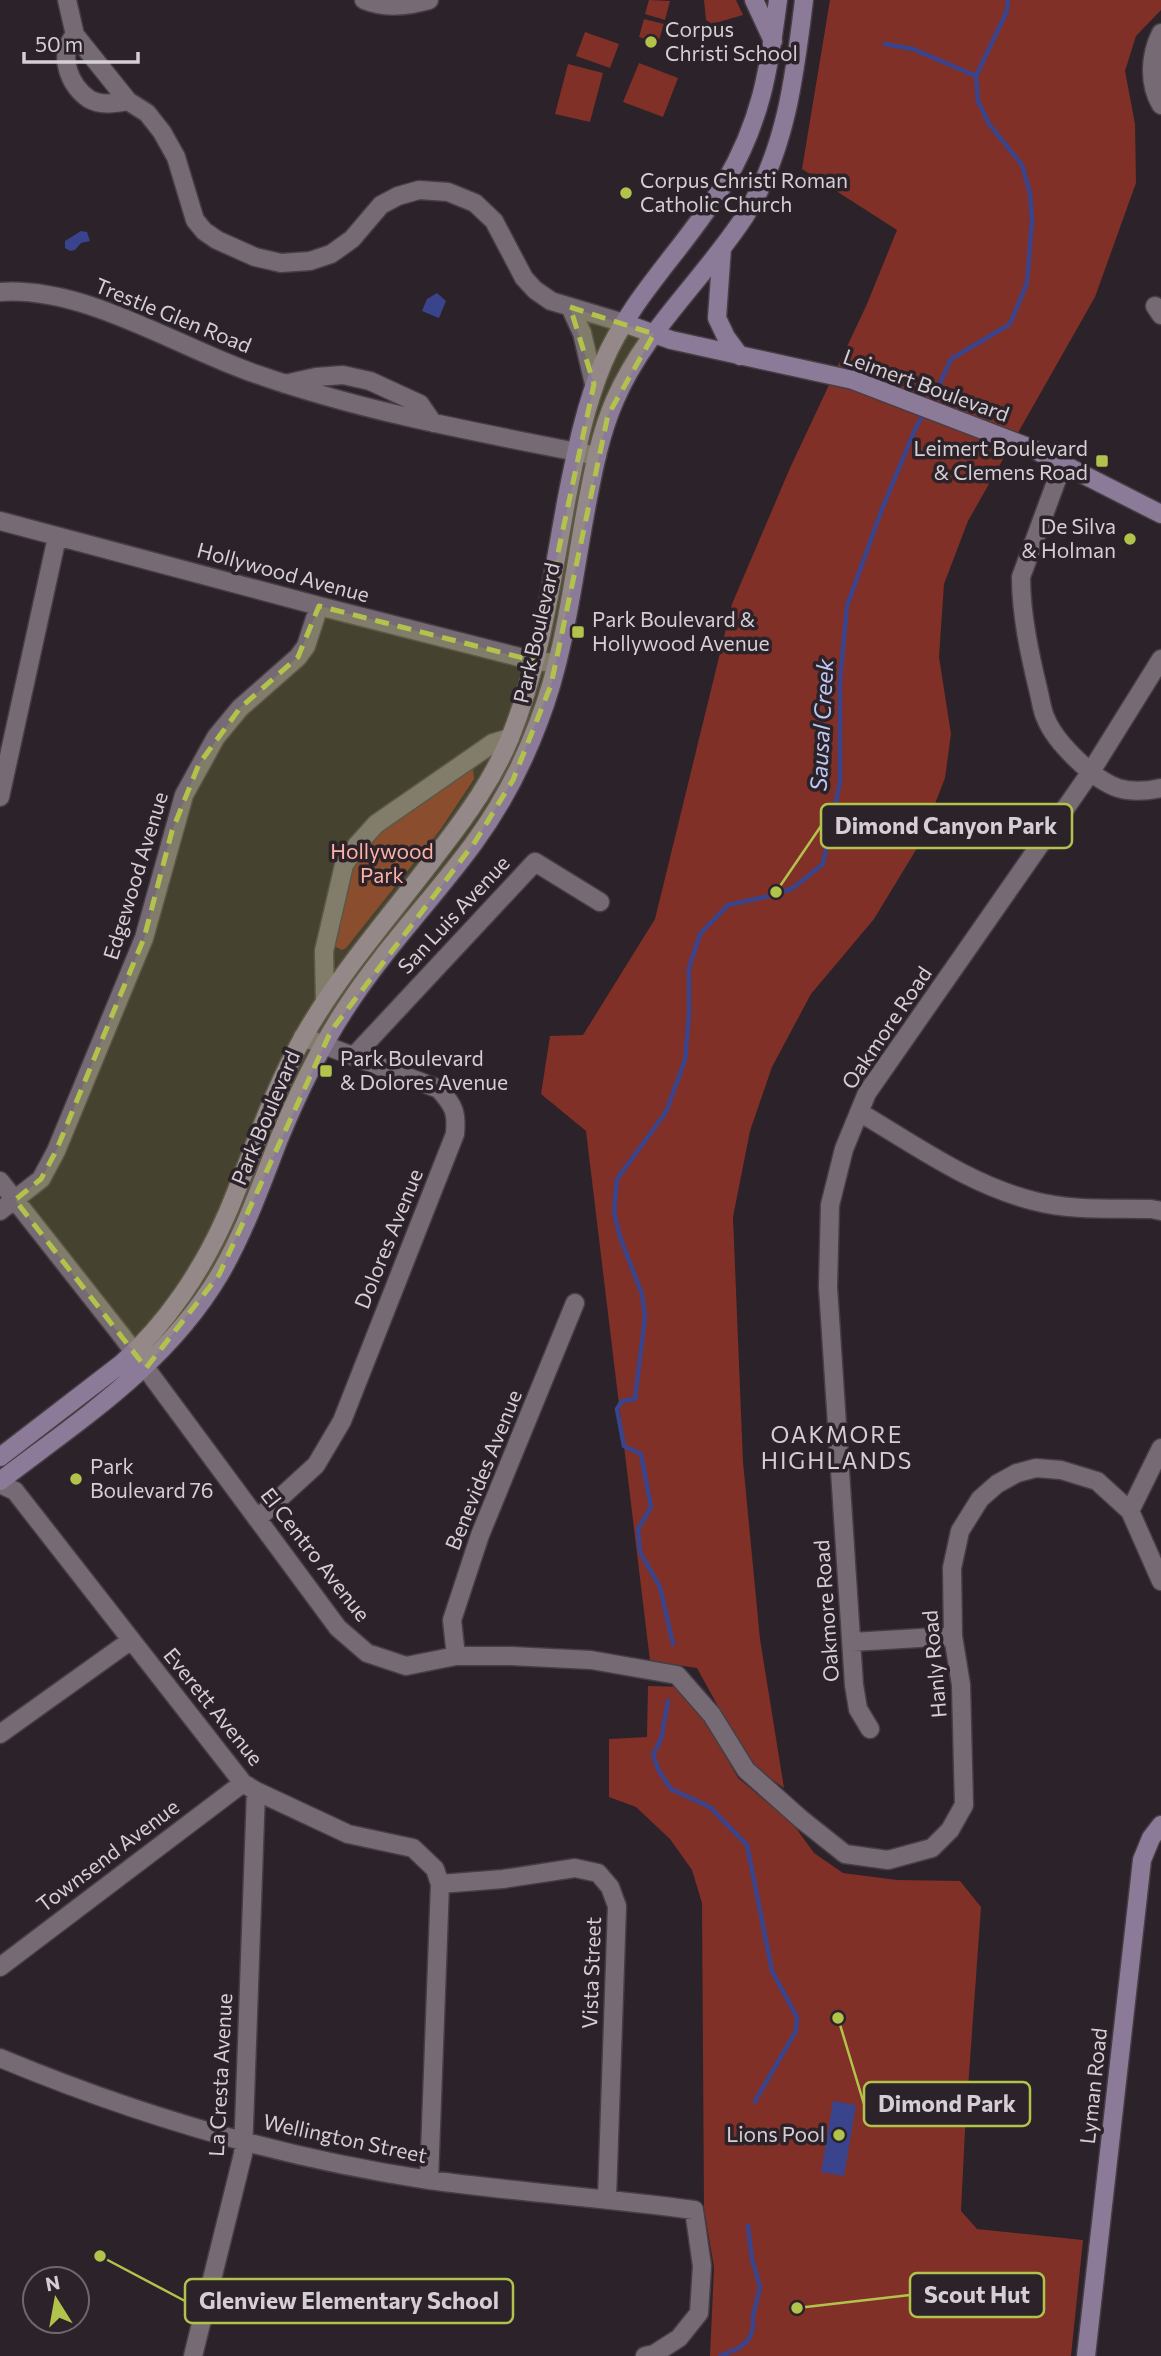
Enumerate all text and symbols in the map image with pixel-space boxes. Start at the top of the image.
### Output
place label: Corpus Christi School [665,16,798,65]
scale bar [24,21,138,65]
text: 50 m [35,31,83,56]
marker: Corpus Christi School [643,34,659,50]
place label: Corpus Christi Roman Catholic Church [640,167,848,216]
marker: Corpus Christi Roman Catholic Church [618,185,634,201]
street label: Trestle Glen Road [92,272,255,357]
street label: Leimert Boulevard [840,343,1013,426]
place label: Leimert Boulevard & Clemens Road [913,435,1088,484]
marker: Leimert Boulevard & Clemens Road [1094,453,1110,469]
place label: De Silva & Holman [1022,513,1116,562]
marker: De Silva & Holman [1122,531,1138,547]
street label: Hollywood Avenue [194,537,372,607]
street label: Park Boulevard [507,560,564,705]
place label: Park Boulevard & Hollywood Avenue [592,606,770,655]
marker: Park Boulevard & Hollywood Avenue [570,624,586,640]
water label: Sausal Creek [804,658,838,792]
street label: Edgewood Avenue [97,789,172,963]
callout: Dimond Canyon Park [821,804,1072,848]
text: Dimond Canyon Park [835,811,1057,839]
park label: Hollywood Park [330,838,434,887]
street label: San Luis Avenue [392,850,514,978]
street label: Oakmore Road [836,961,936,1093]
place label: Park Boulevard & Dolores Avenue [340,1045,508,1094]
street label: Park Boulevard [225,1046,304,1188]
marker: Park Boulevard & Dolores Avenue [318,1063,334,1079]
street label: Dolores Avenue [348,1165,427,1312]
street label: Benevides Avenue [439,1386,526,1553]
district label: OAKMORE HIGHLANDS [761,1420,913,1474]
place label: Park Boulevard 76 [90,1453,213,1502]
marker: Park Boulevard 76 [68,1471,84,1487]
street label: El Centro Avenue [256,1482,376,1626]
street label: Oakmore Road [808,1539,843,1683]
street label: Hanly Road [916,1609,951,1719]
street label: Everett Avenue [159,1642,269,1770]
street label: Townsend Avenue [31,1793,183,1916]
street label: Vista Street [576,1916,605,2029]
street label: La Cresta Avenue [203,1993,236,2157]
street label: Lyman Road [1074,2027,1111,2145]
callout: Dimond Park [864,2082,1030,2126]
text: Dimond Park [878,2089,1016,2117]
street label: Wellington Street [261,2108,430,2167]
place label: Lions Pool [726,2121,825,2146]
marker: Lions Pool [831,2127,847,2143]
north arrow [21,2265,91,2335]
text: N [43,2270,62,2295]
callout: Scout Hut [910,2273,1044,2317]
callout: Glenview Elementary School [185,2279,513,2323]
text: Scout Hut [924,2280,1030,2308]
text: Glenview Elementary School [199,2286,499,2314]

